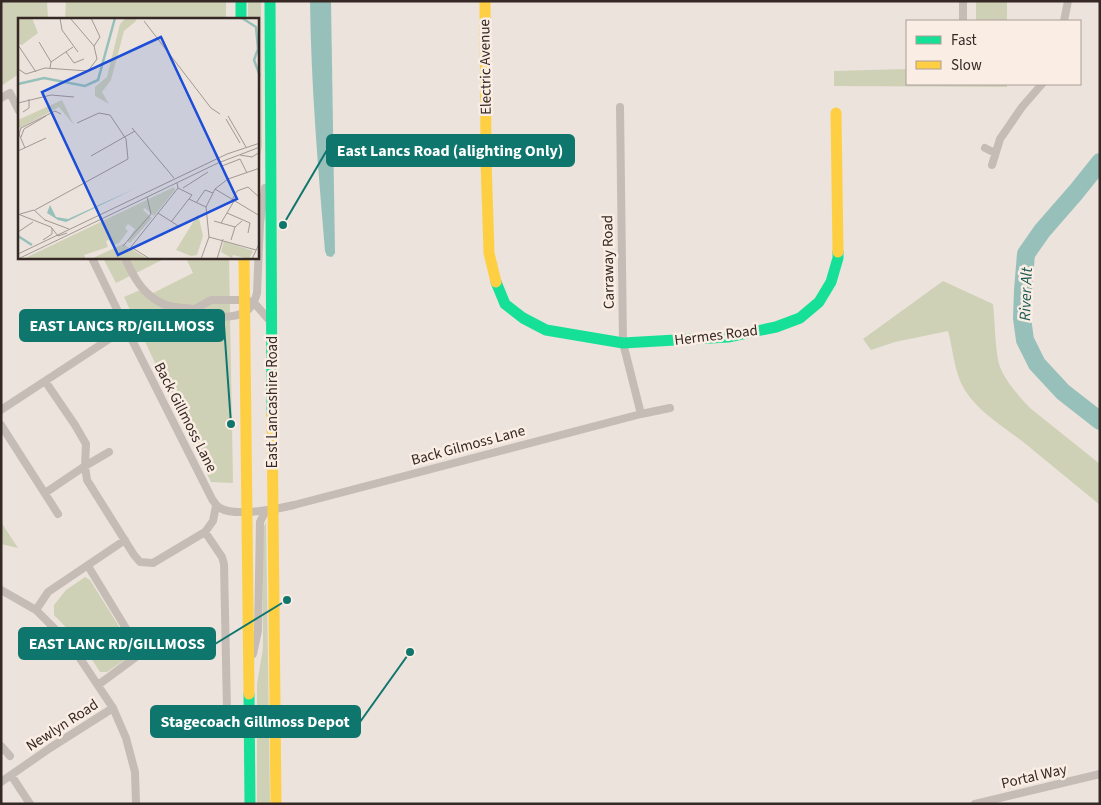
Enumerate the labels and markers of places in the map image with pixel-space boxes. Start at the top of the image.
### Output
callout: East Lancs Road (alighting Only) [327,135,574,166]
callout: EAST LANCS RD/GILLMOSS [20,310,224,341]
callout: EAST LANC RD/GILLMOSS [19,628,215,659]
callout: Stagecoach Gillmoss Depot [151,706,360,737]

